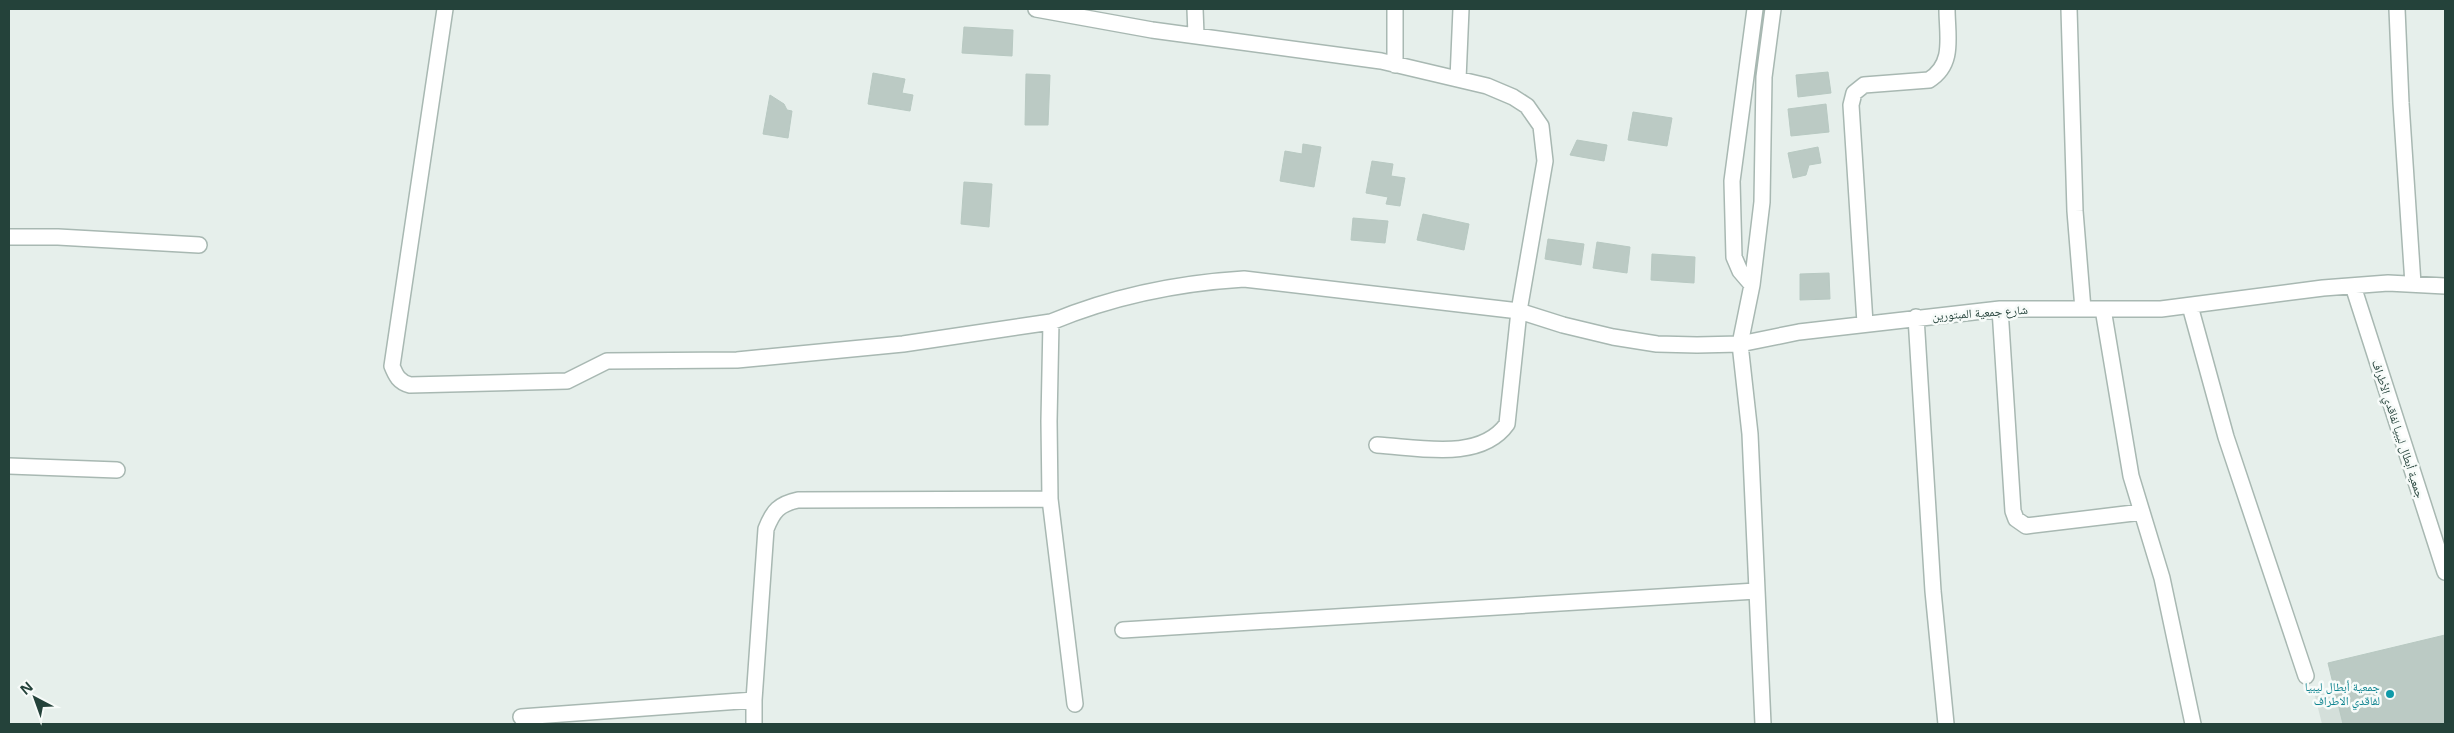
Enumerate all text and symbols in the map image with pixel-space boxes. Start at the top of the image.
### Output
street label: شارع جمعية المبتورين [1932,301,2028,324]
street label: جمعية أبطال ليبيا لفاقدي الأطراف [2366,357,2429,501]
north arrow [10,673,60,723]
text: N [16,677,37,699]
place label: جمعية أبطال ليبيا لفاقدي الاطراف [2305,678,2380,711]
marker: جمعية أبطال ليبيا لفاقدي الاطراف [2384,688,2396,700]

